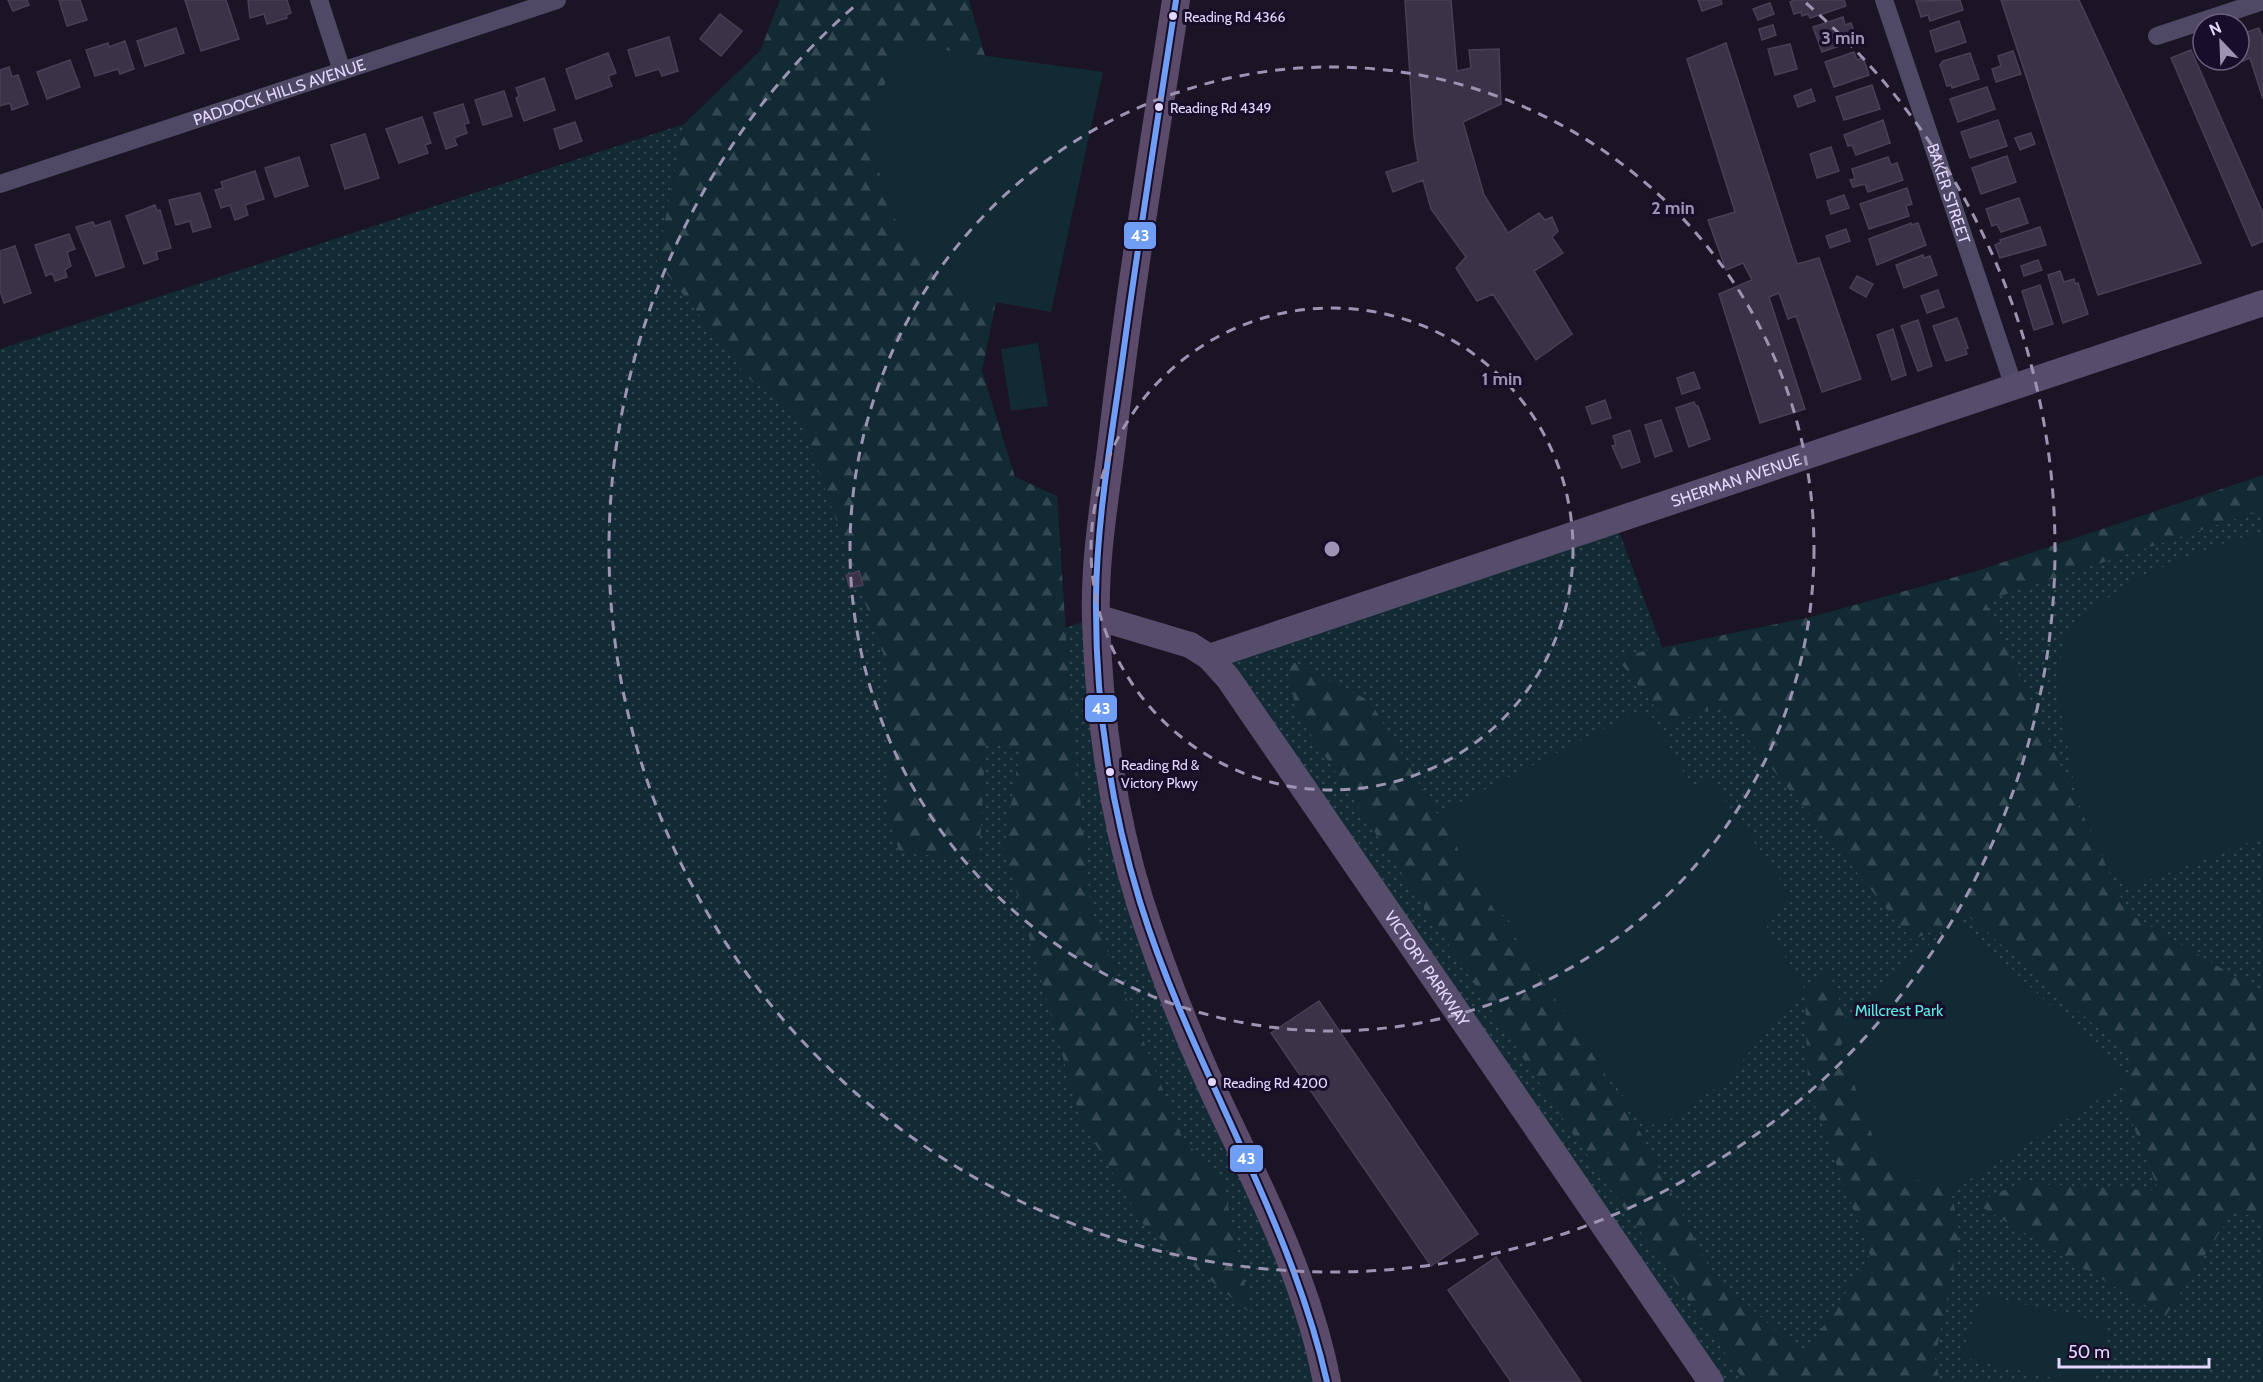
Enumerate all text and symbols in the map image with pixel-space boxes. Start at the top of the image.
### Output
place label: Reading Rd 4366 [1184,8,1285,26]
marker: Reading Rd 4366 [1167,10,1179,22]
north arrow [2191,12,2251,72]
text: N [2206,18,2224,40]
text: 3 min [1821,27,1865,49]
street label: PADDOCK HILLS AVENUE [191,55,368,130]
place label: Reading Rd 4349 [1170,99,1272,117]
marker: Reading Rd 4349 [1153,101,1165,113]
street label: BAKER STREET [1923,141,1974,247]
text: 2 min [1651,197,1695,219]
line badge: 43 [1123,221,1157,250]
text: 43 [1131,226,1149,245]
text: 1 min [1482,368,1522,390]
street label: SHERMAN AVENUE [1669,450,1804,511]
centre of rings [1322,539,1342,559]
line badge: 43 [1084,694,1118,723]
text: 43 [1092,699,1110,718]
place label: Reading Rd & Victory Pkwy [1121,756,1200,792]
marker: Reading Rd & Victory Pkwy [1104,766,1116,778]
street label: VICTORY PARKWAY [1381,907,1474,1031]
park label: Millcrest Park [1855,1001,1944,1020]
place label: Reading Rd 4200 [1223,1074,1328,1092]
marker: Reading Rd 4200 [1206,1076,1218,1088]
line badge: 43 [1229,1144,1264,1173]
text: 43 [1237,1149,1255,1168]
scale bar [2059,1331,2209,1369]
text: 50 m [2068,1341,2110,1363]

